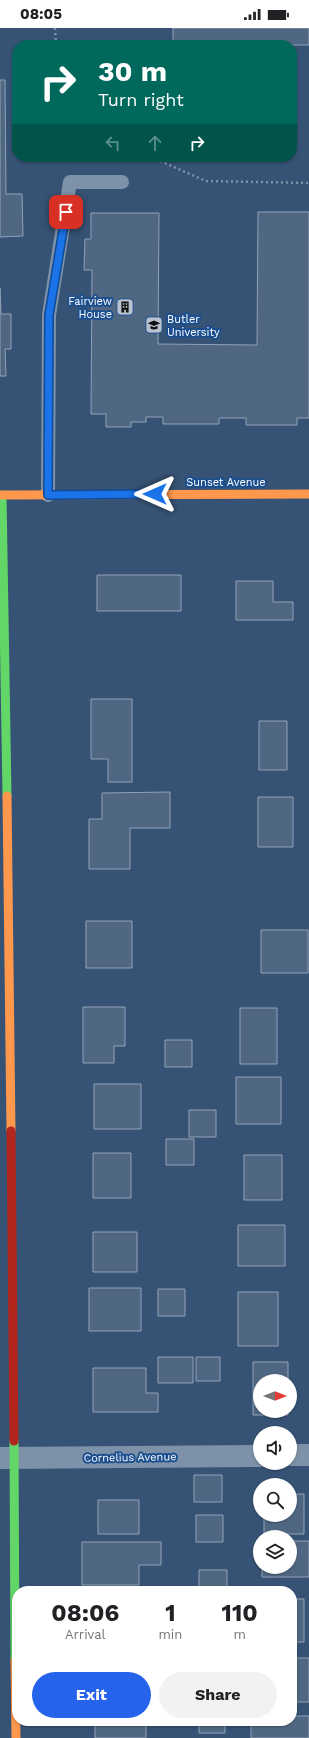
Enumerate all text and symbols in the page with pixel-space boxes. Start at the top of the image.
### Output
text: 08:05 [20,5,62,23]
text: 30 m [98,55,167,88]
icon: right [32,56,84,108]
text: Turn right [98,89,184,110]
icon: left [102,132,124,154]
icon: ahead [144,132,166,154]
icon: right [186,132,208,154]
pin [49,195,83,229]
icon: arrive [55,201,77,223]
place label: Fairview House [68,295,112,321]
building icon: Fairview House [115,297,135,317]
place label: Butler University [167,313,220,339]
school or university icon: Butler University [144,315,164,335]
position arrow [134,473,176,515]
street label: Sunset Avenue [186,476,266,489]
north arrow [253,1374,297,1418]
map controls [253,1374,297,1574]
button: sound [253,1426,297,1470]
street label: Cornelius Avenue [83,1450,177,1465]
button: search [253,1478,297,1522]
button: layers [253,1530,297,1574]
text: 08:06 [51,1599,119,1627]
text: 1 [165,1599,176,1627]
text: 110 [222,1599,258,1627]
text: Arrival [65,1627,106,1642]
text: min [158,1627,182,1642]
text: m [233,1627,246,1642]
button: Exit [32,1672,151,1718]
button: Share [159,1672,277,1718]

